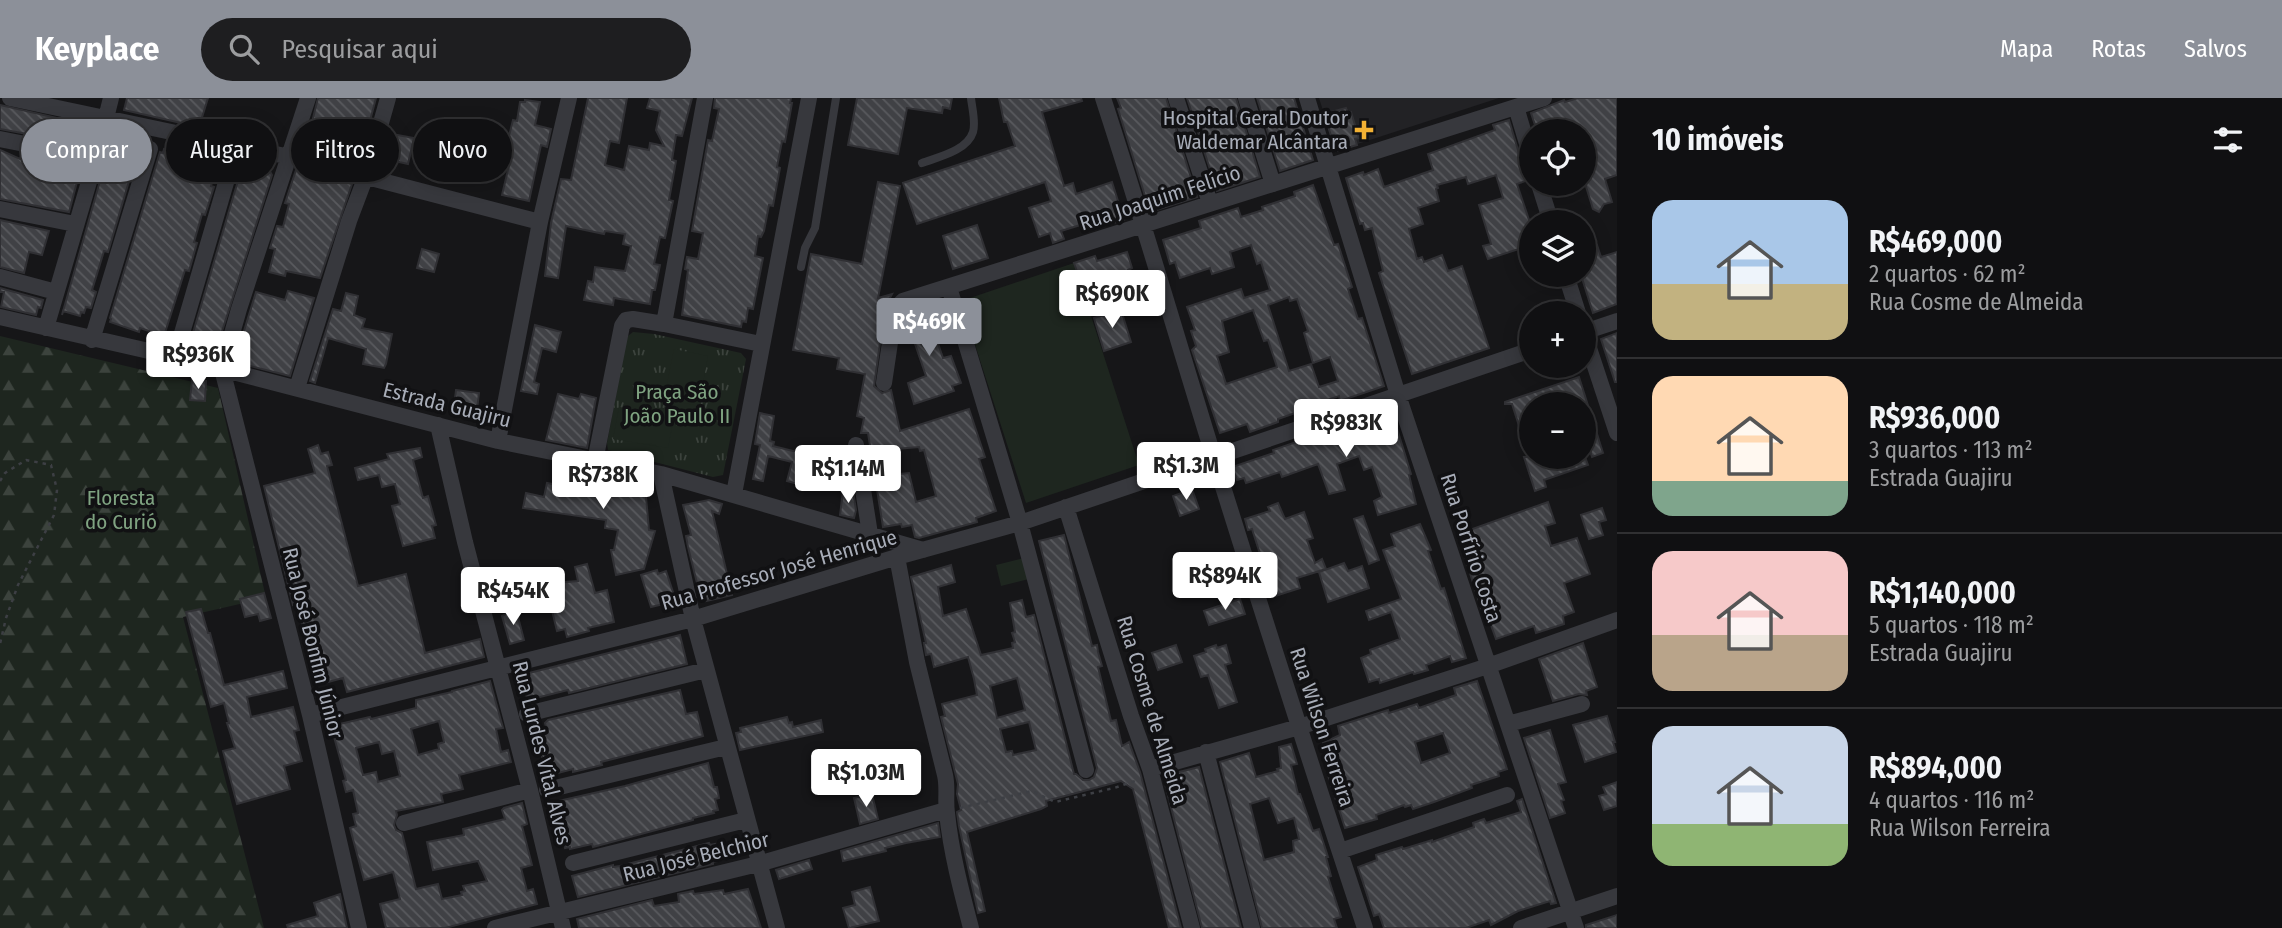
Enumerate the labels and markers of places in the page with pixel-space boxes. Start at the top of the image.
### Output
place label: Hospital Geral Doutor Waldemar Alcântara [1163,105,1349,155]
marker: Hospital Geral Doutor Waldemar Alcântara [1354,120,1374,140]
pin: R$690K [1055,271,1169,330]
pin: R$469K [872,299,986,358]
pin: R$936K [141,331,255,391]
pin: R$983K [1289,400,1403,459]
pin: R$1.3M [1129,442,1243,502]
pin: R$1.14M [783,446,913,505]
pin: R$738K [546,452,660,511]
pin: R$894K [1168,552,1282,612]
pin: R$454K [456,568,570,627]
pin: R$1.03M [801,750,931,809]

